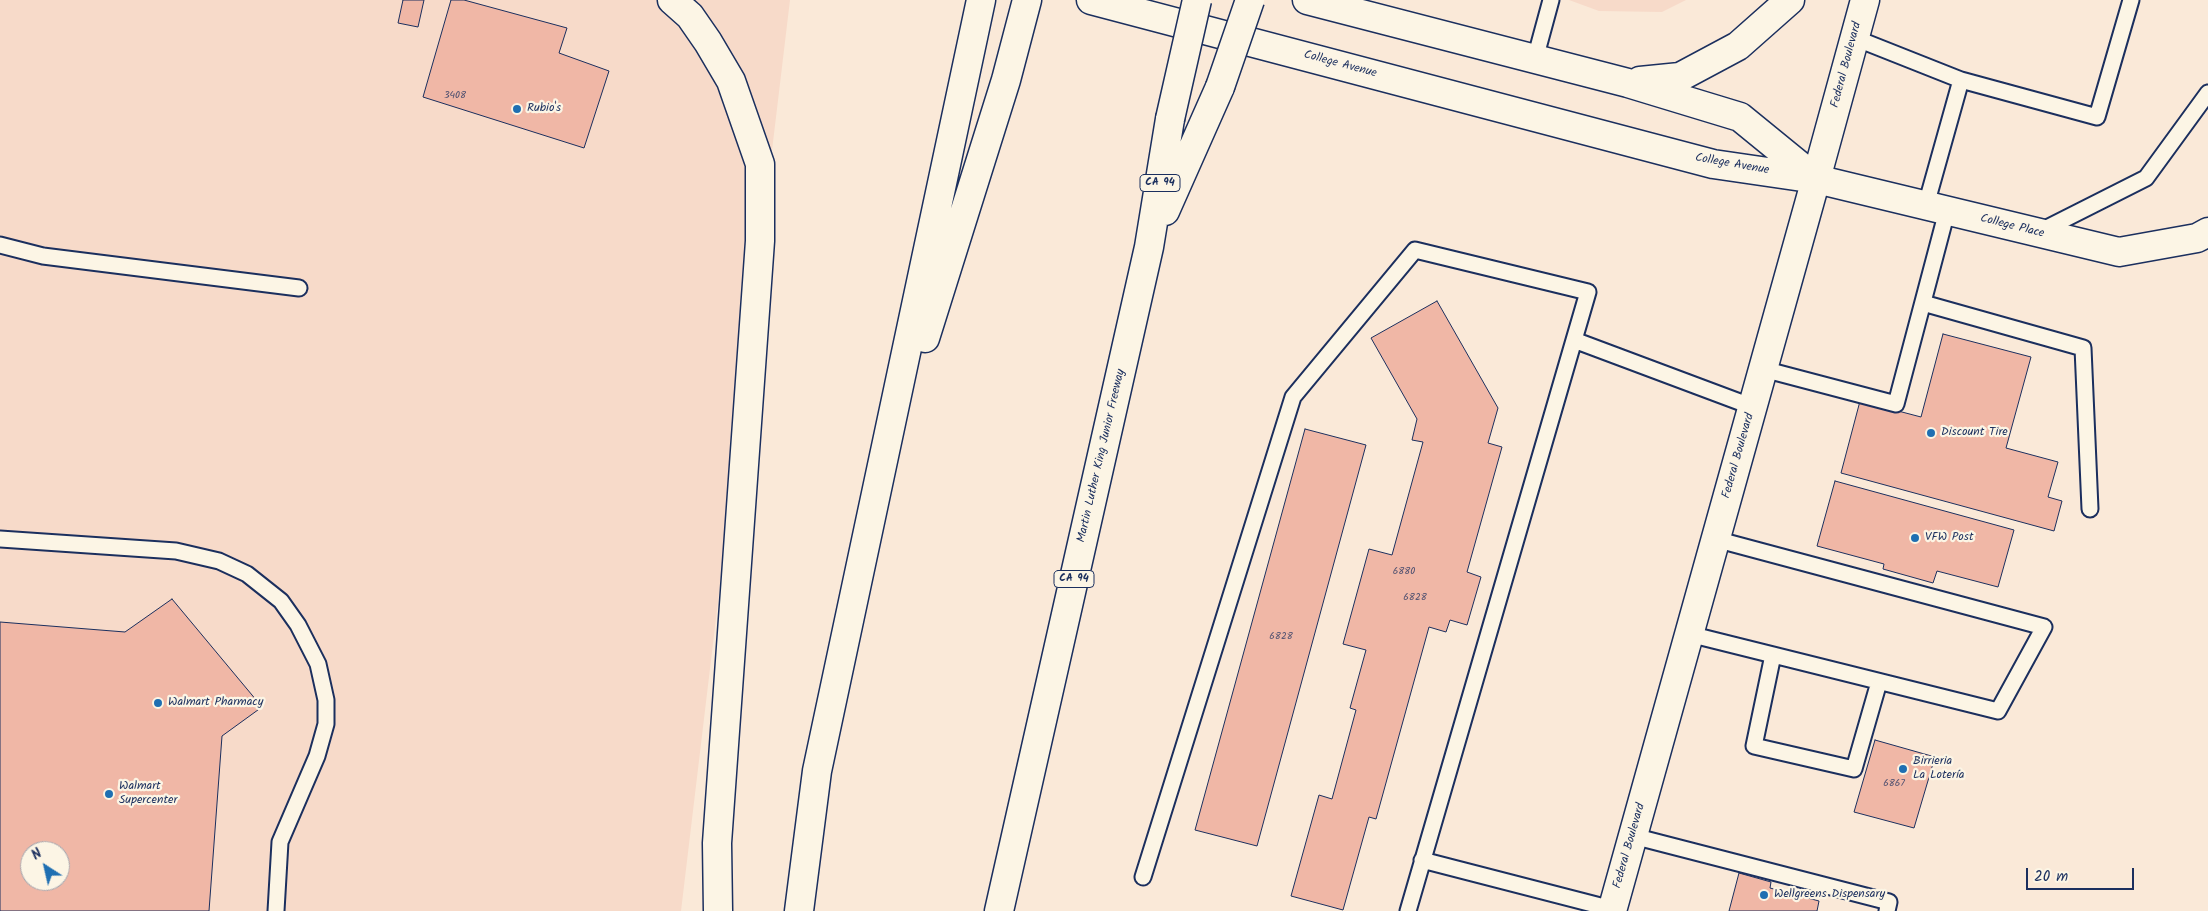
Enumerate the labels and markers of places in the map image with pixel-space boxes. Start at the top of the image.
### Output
place label: Rubio's [527,102,561,116]
marker: Rubio's [511,103,523,115]
place label: Discount Tire [1941,426,2008,440]
marker: Discount Tire [1925,427,1937,439]
place label: VFW Post [1925,531,1974,545]
marker: VFW Post [1909,532,1921,544]
place label: Walmart Pharmacy [168,696,263,710]
marker: Walmart Pharmacy [152,697,164,709]
place label: Birrieria La Lotería [1913,755,1964,783]
marker: Birrieria La Lotería [1897,763,1909,775]
place label: Walmart Supercenter [119,780,177,808]
marker: Walmart Supercenter [103,788,115,800]
place label: Wellgreens Dispensary [1774,888,1885,902]
marker: Wellgreens Dispensary [1758,889,1770,901]

